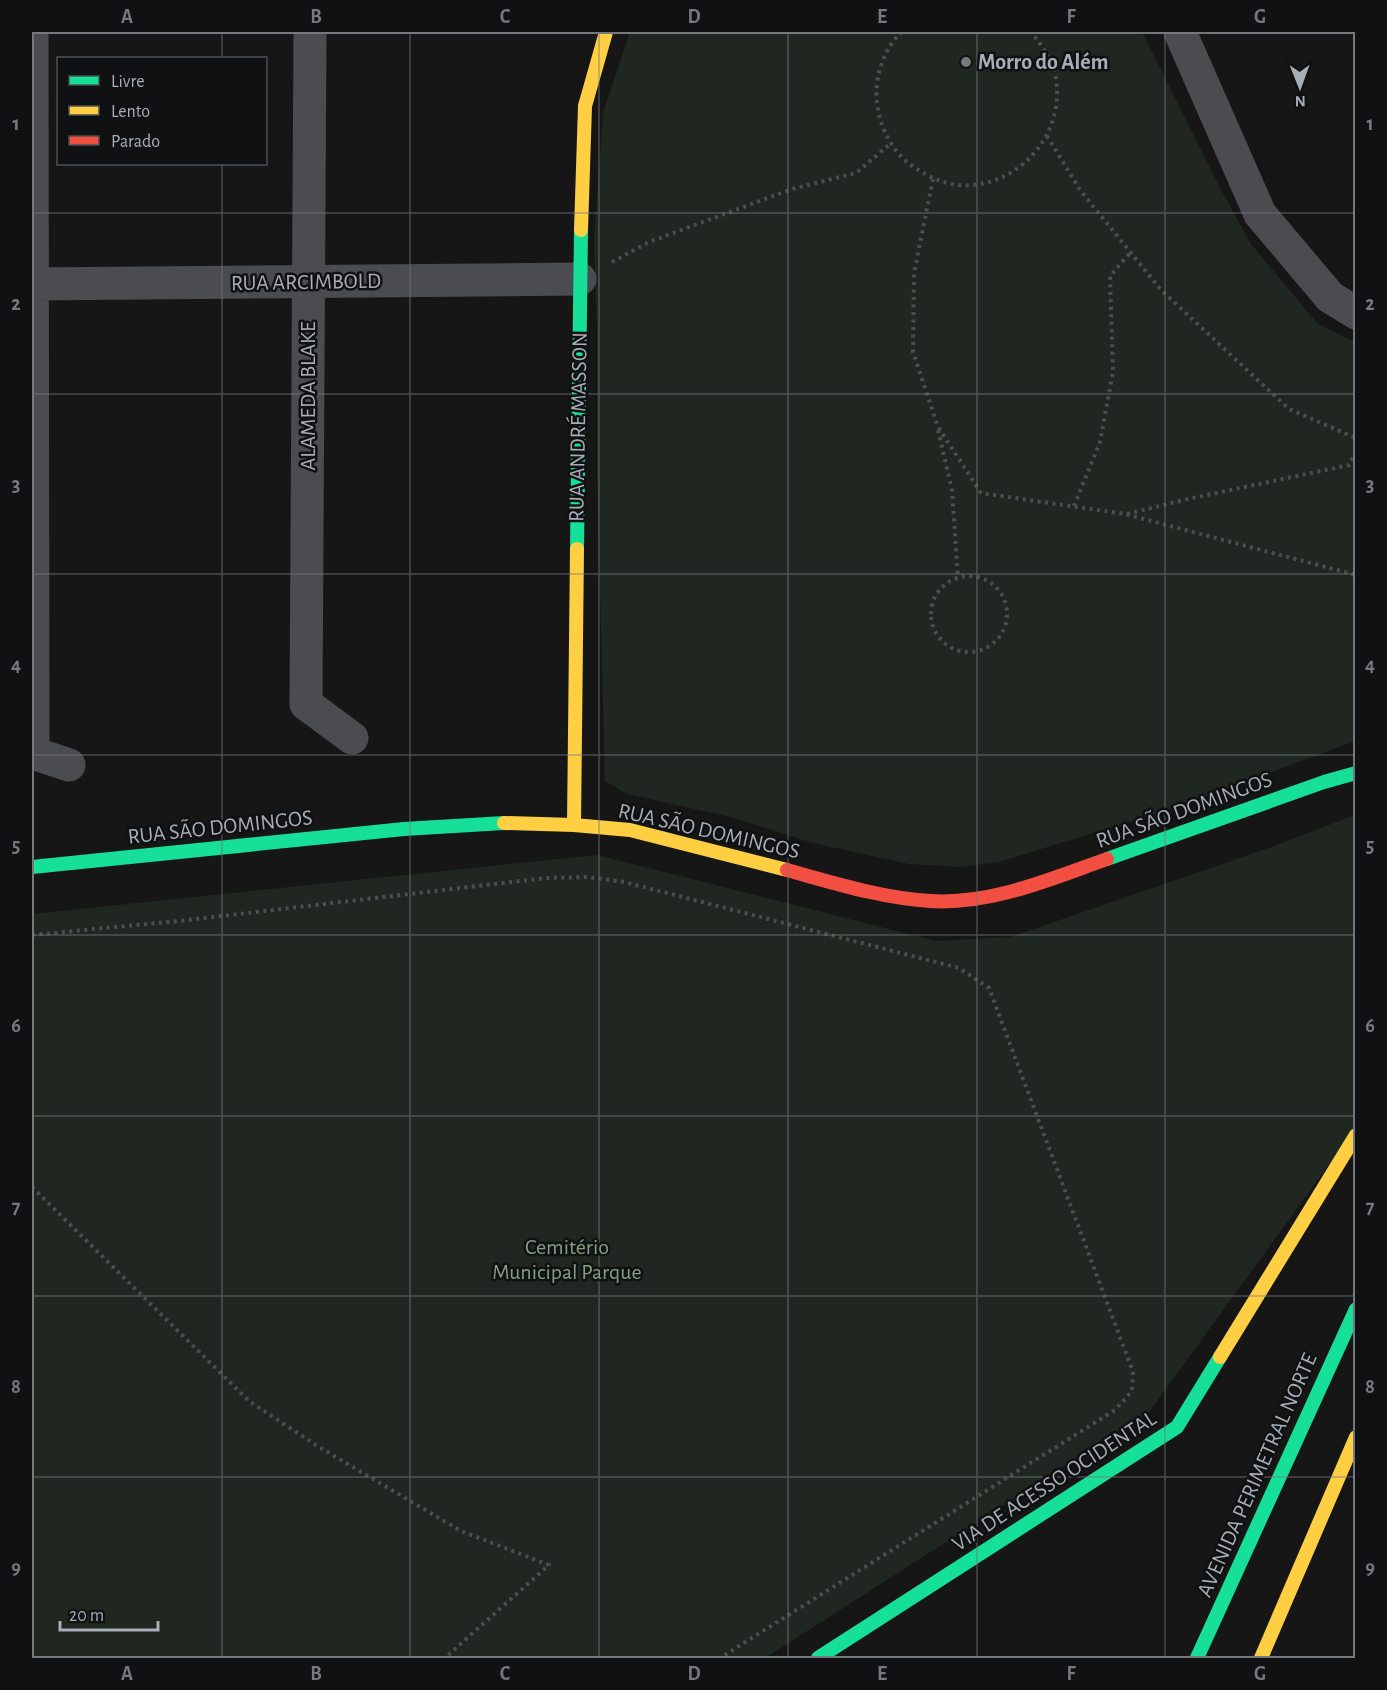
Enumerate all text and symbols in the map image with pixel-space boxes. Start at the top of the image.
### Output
text: A [121,7,133,27]
text: B [310,7,322,27]
text: C [500,7,511,27]
text: D [687,7,701,27]
text: E [877,7,887,27]
text: F [1066,7,1076,27]
text: G [1254,7,1266,27]
place label: Morro do Além [978,51,1109,73]
marker: Morro do Além [959,55,973,69]
legend [57,57,267,165]
north arrow [1270,57,1330,117]
text: Livre [111,73,145,91]
text: N [1295,93,1306,109]
text: Lento [111,103,150,121]
text: 1 [12,114,20,134]
text: 1 [1366,114,1374,134]
text: Parado [111,133,160,151]
street label: RUA ARCIMBOLD [231,270,381,294]
text: 2 [11,294,21,314]
text: 2 [1365,294,1375,314]
street label: ALAMEDA BLAKE [297,321,319,471]
street label: RUA ANDRÉ MASSON [564,332,591,522]
text: 3 [12,475,20,495]
text: 3 [1366,475,1374,495]
text: 4 [11,655,21,675]
text: 4 [1365,655,1375,675]
street label: RUA SÃO DOMINGOS [1093,767,1275,852]
street label: RUA SÃO DOMINGOS [616,798,802,863]
street label: RUA SÃO DOMINGOS [126,805,313,848]
text: 5 [12,836,20,856]
text: 5 [1366,836,1374,856]
text: 6 [11,1016,21,1036]
text: 6 [1365,1016,1375,1036]
text: 7 [12,1197,21,1217]
text: 7 [1366,1197,1375,1217]
park label: Cemitério Municipal Parque [492,1236,642,1283]
street label: AVENIDA PERIMETRAL NORTE [1193,1349,1321,1600]
text: 8 [11,1377,21,1397]
text: 8 [1365,1377,1375,1397]
street label: VIA DE ACESSO OCIDENTAL [948,1406,1161,1555]
text: 9 [11,1558,21,1578]
text: 9 [1365,1558,1375,1578]
scale bar [60,1594,158,1632]
text: 20 m [69,1607,104,1625]
text: A [121,1664,133,1684]
text: B [310,1664,322,1684]
text: C [500,1664,511,1684]
text: D [687,1664,701,1684]
text: E [877,1664,887,1684]
text: F [1066,1664,1076,1684]
text: G [1254,1664,1266,1684]

